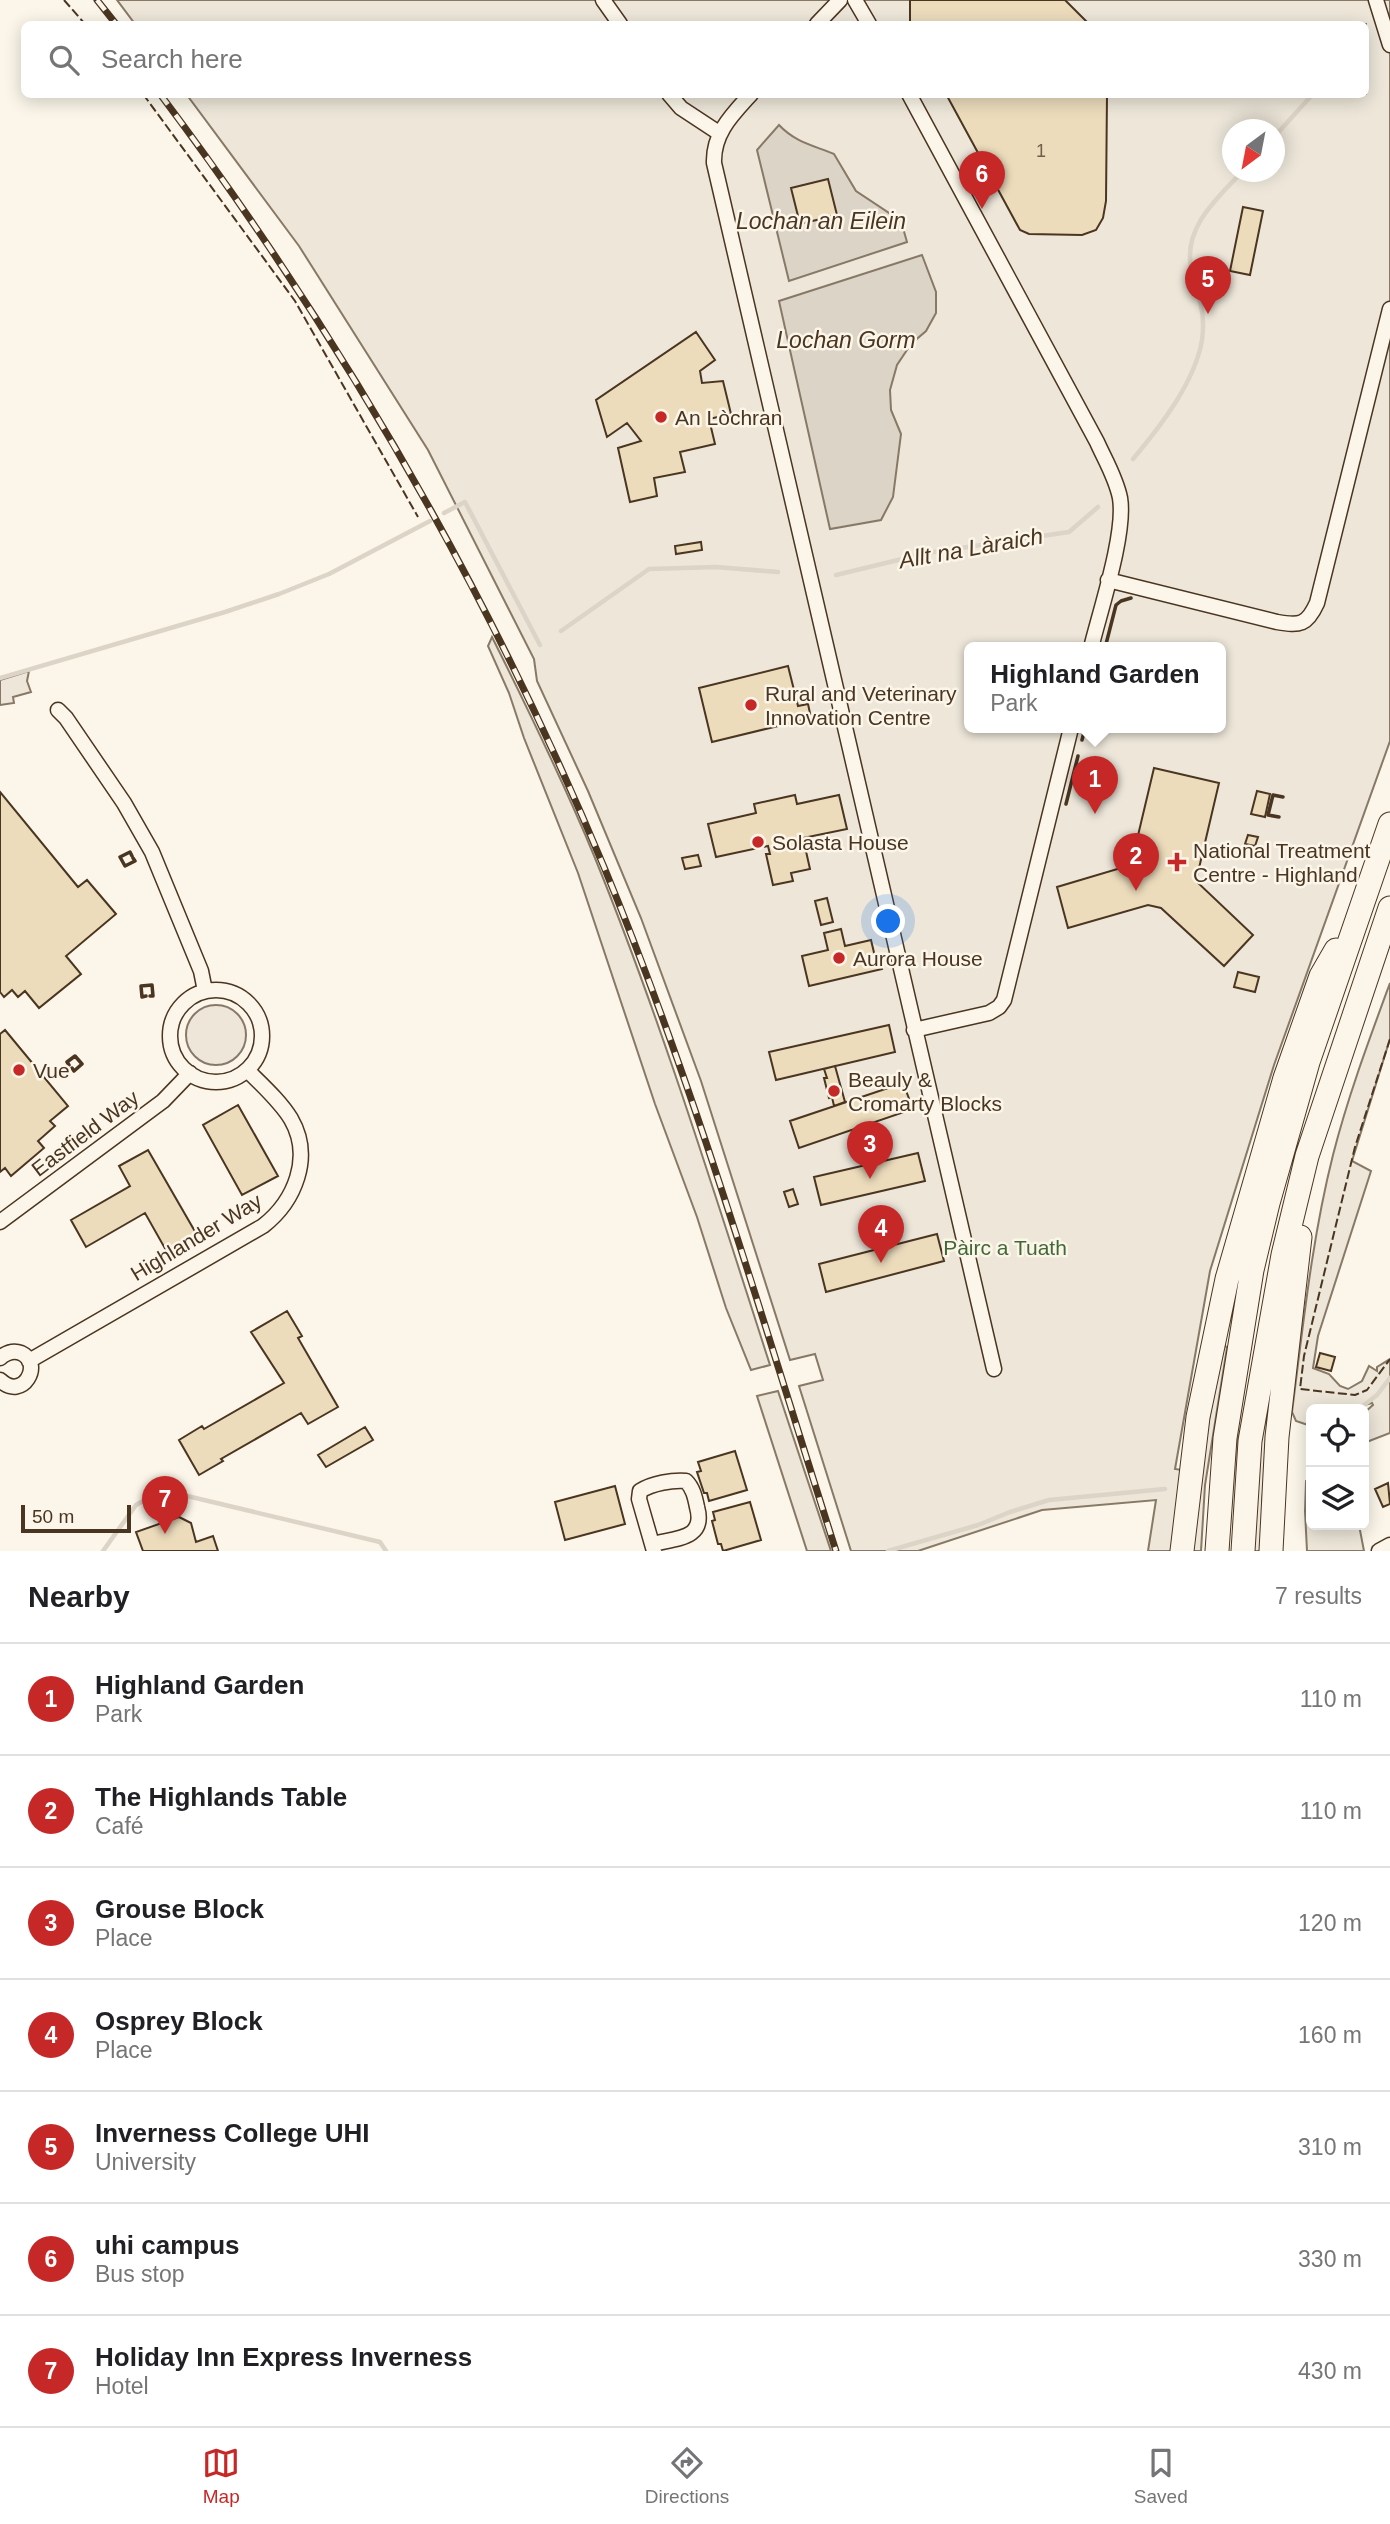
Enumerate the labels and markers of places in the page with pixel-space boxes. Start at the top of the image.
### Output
pin: 6 [959,151,1005,209]
pin: 5 [1185,256,1231,314]
place label: An Lòchran [675,406,782,429]
marker: An Lòchran [653,409,669,425]
place label: Rural and Veterinary Innovation Centre [765,682,957,729]
marker: Rural and Veterinary Innovation Centre [743,697,759,713]
pin: 1 [1072,756,1118,814]
place label: Solasta House [772,831,909,854]
pin: 2 [1113,833,1159,891]
marker: Solasta House [750,834,766,850]
place label: National Treatment Centre - Highland [1193,839,1371,886]
marker: National Treatment Centre - Highland [1167,852,1187,872]
place label: Aurora House [853,947,983,970]
marker: Aurora House [831,950,847,966]
place label: Vue [33,1059,70,1082]
marker: Vue [11,1062,27,1078]
place label: Beauly & Cromarty Blocks [848,1068,1002,1115]
marker: Beauly & Cromarty Blocks [826,1083,842,1099]
pin: 3 [847,1121,893,1179]
pin: 4 [858,1205,904,1263]
pin: 7 [142,1476,188,1534]

